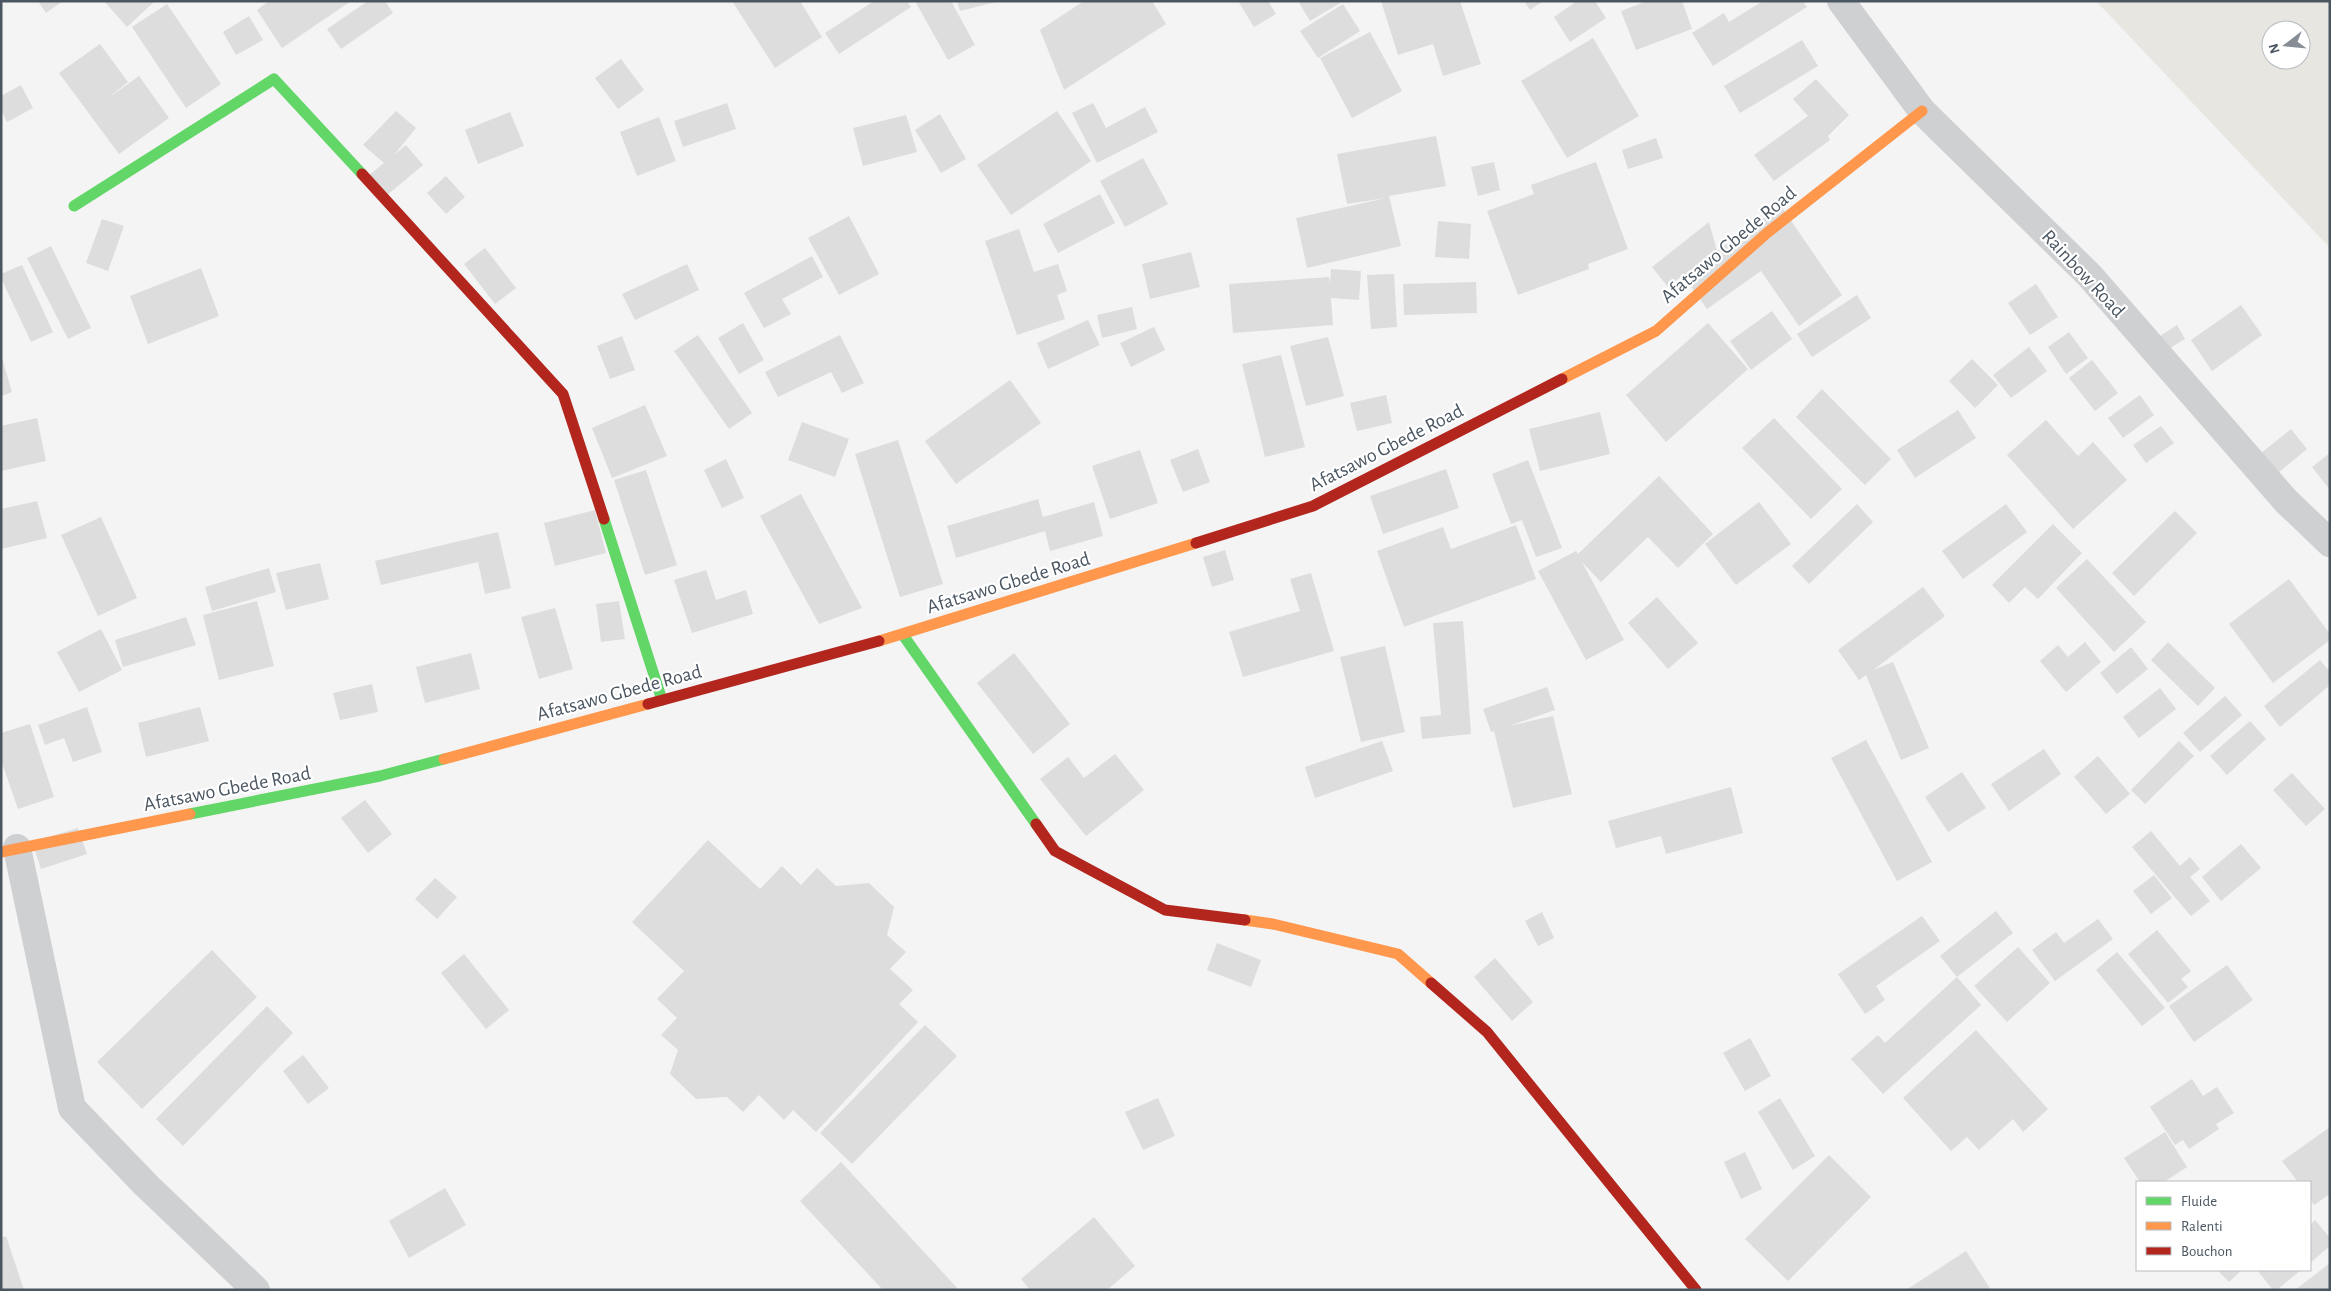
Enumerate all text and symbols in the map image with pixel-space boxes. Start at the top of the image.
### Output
north arrow [2261,20,2311,70]
text: N [2266,42,2283,55]
street label: Afatsawo Gbede Road [1657,183,1800,307]
street label: Rainbow Road [2038,226,2129,321]
street label: Afatsawo Gbede Road [1306,400,1467,495]
street label: Afatsawo Gbede Road [924,549,1092,617]
street label: Afatsawo Gbede Road [535,661,704,725]
street label: Afatsawo Gbede Road [142,763,312,815]
legend [2136,1181,2311,1271]
text: Fluide [2181,1194,2217,1209]
text: Ralenti [2181,1219,2223,1234]
text: Bouchon [2181,1244,2232,1259]

